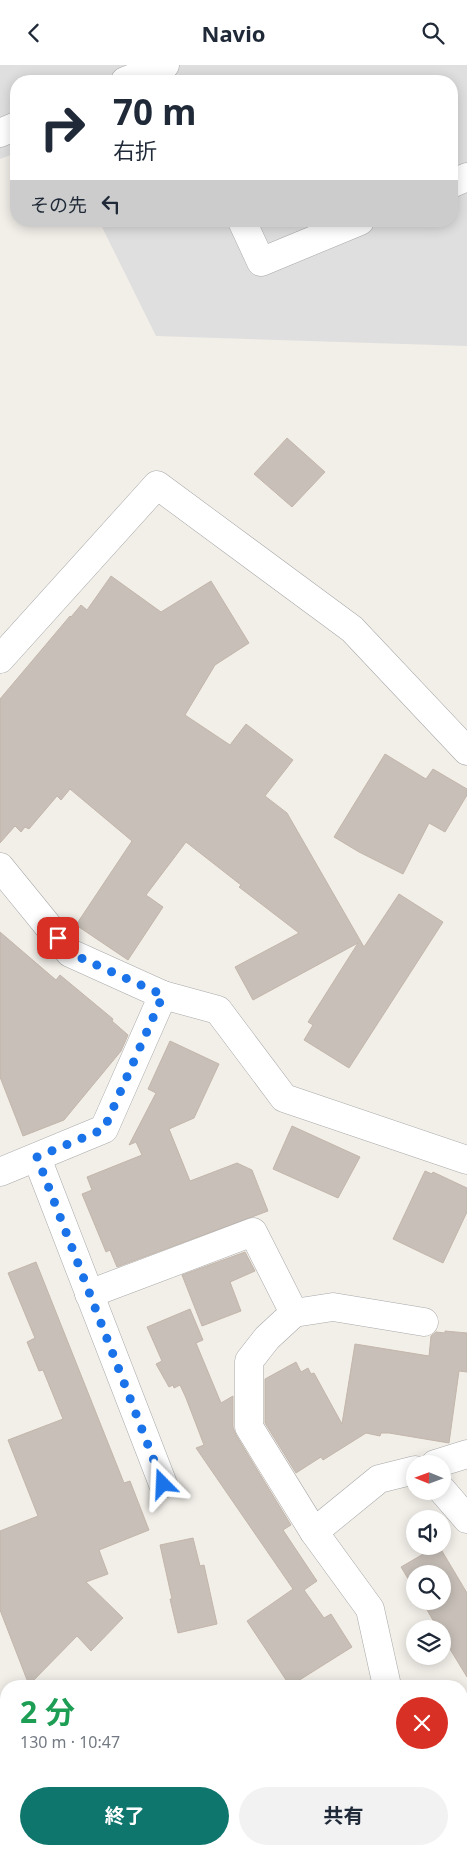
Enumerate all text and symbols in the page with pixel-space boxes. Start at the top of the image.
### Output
text: Navio [202,18,265,48]
icon: back [20,19,48,47]
icon: search [419,19,447,47]
text: 70 m [113,88,196,135]
icon: right [30,95,95,160]
text: 右折 [113,135,157,165]
icon: left [97,190,125,218]
text: その先 [30,192,87,218]
pin [37,917,79,959]
icon: arrive [44,924,72,952]
north arrow [406,1455,451,1500]
map controls [406,1455,451,1665]
position arrow [136,1457,188,1509]
button: sound [406,1510,451,1555]
button: search [406,1565,451,1610]
button: layers [406,1620,451,1665]
text: 2 分 [20,1691,75,1732]
button: close [396,1697,448,1749]
text: 130 m · 10:47 [20,1731,120,1753]
button: 終了 [20,1787,229,1845]
button: 共有 [239,1787,448,1845]

